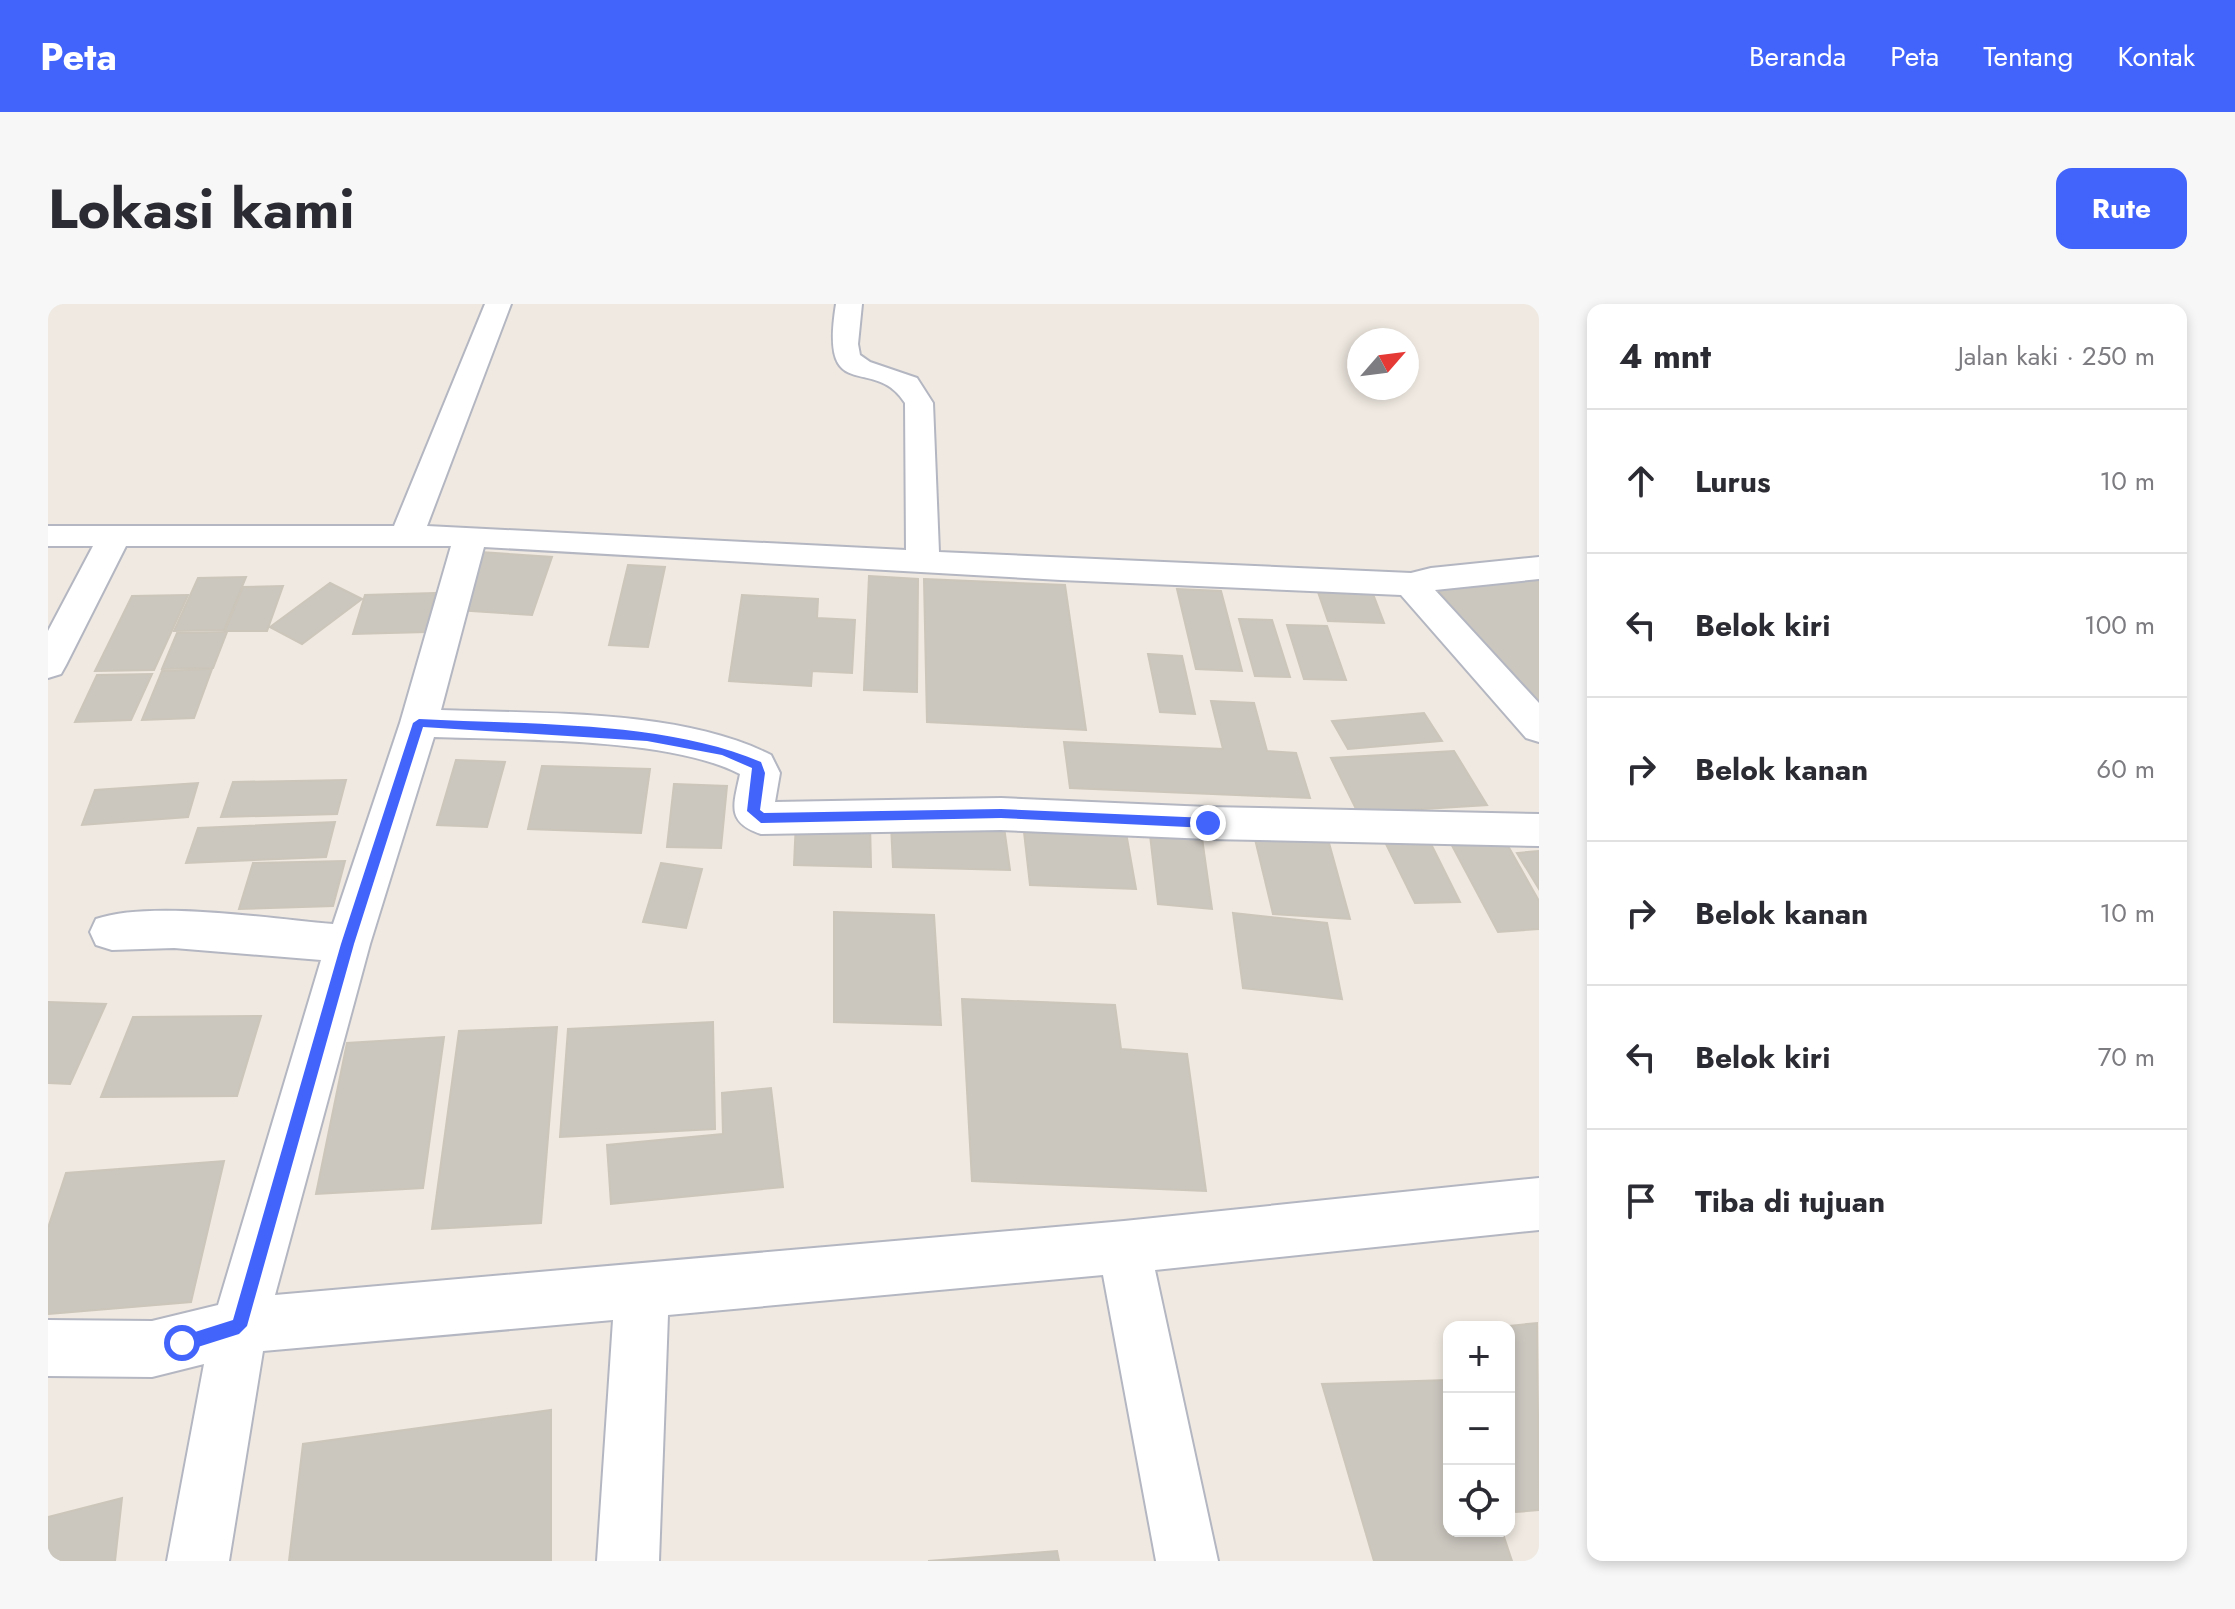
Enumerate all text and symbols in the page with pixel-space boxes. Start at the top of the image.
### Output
text: Peta [40,29,117,84]
text: Beranda [1749,36,1846,77]
text: Peta [1890,36,1939,77]
text: Tentang [1983,36,2074,77]
text: Kontak [2118,36,2195,77]
text: Lokasi kami [48,168,355,249]
button: Rute [2056,168,2187,249]
north arrow [1347,328,1419,400]
text: 4 mnt [1619,332,1711,381]
text: Jalan kaki · 250 m [1958,337,2155,375]
icon: ahead [1619,459,1663,503]
text: Lurus [1695,460,1771,503]
text: 10 m [2100,462,2155,500]
icon: left [1619,603,1663,647]
text: Belok kiri [1695,604,1830,647]
text: 100 m [2084,606,2155,644]
icon: right [1619,747,1663,791]
text: Belok kanan [1695,748,1868,791]
text: 60 m [2096,750,2155,788]
route end [1190,805,1226,841]
icon: right [1619,891,1663,935]
text: Belok kanan [1695,892,1868,935]
text: 10 m [2100,894,2155,932]
icon: left [1619,1035,1663,1079]
text: Belok kiri [1695,1036,1830,1079]
text: 70 m [2098,1038,2155,1076]
icon: arrive [1619,1179,1663,1223]
text: Tiba di tujuan [1695,1180,1885,1223]
map controls [1443,1321,1515,1537]
button: + [1443,1321,1515,1393]
route start [164,1325,200,1361]
button: − [1443,1393,1515,1465]
button: locate [1443,1465,1515,1537]

